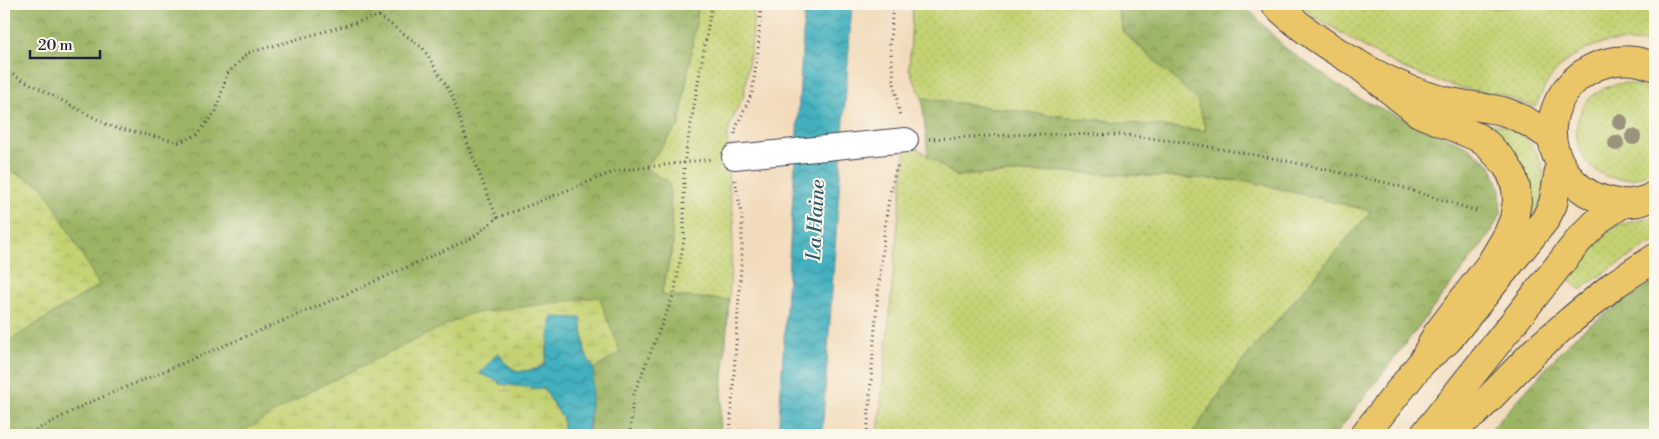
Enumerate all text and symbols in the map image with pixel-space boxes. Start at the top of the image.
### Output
scale bar [30,28,100,60]
text: 20 m [38,36,73,55]
water label: La Haine [802,178,831,262]

